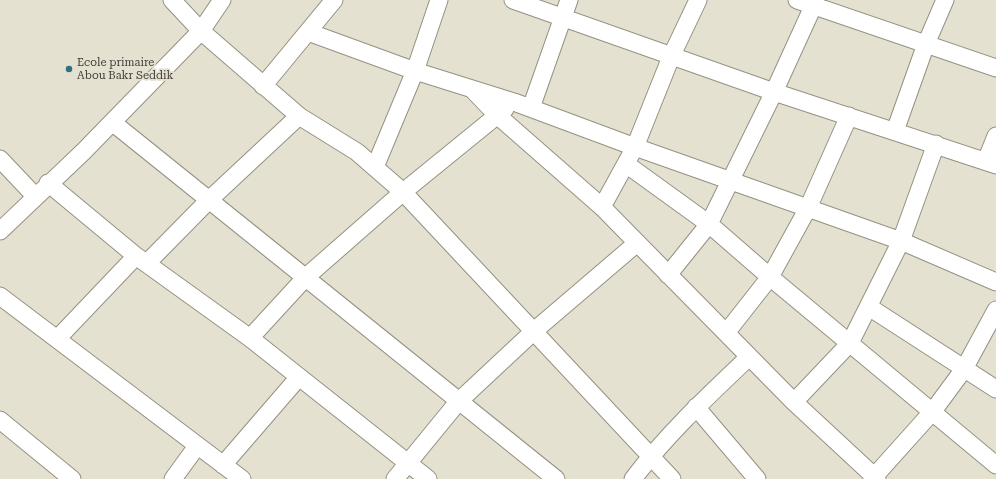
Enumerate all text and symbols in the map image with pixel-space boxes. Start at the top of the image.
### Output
place label: Ecole primaire Abou Bakr Seddik [77,56,174,82]
marker: Ecole primaire Abou Bakr Seddik [64,64,74,74]

